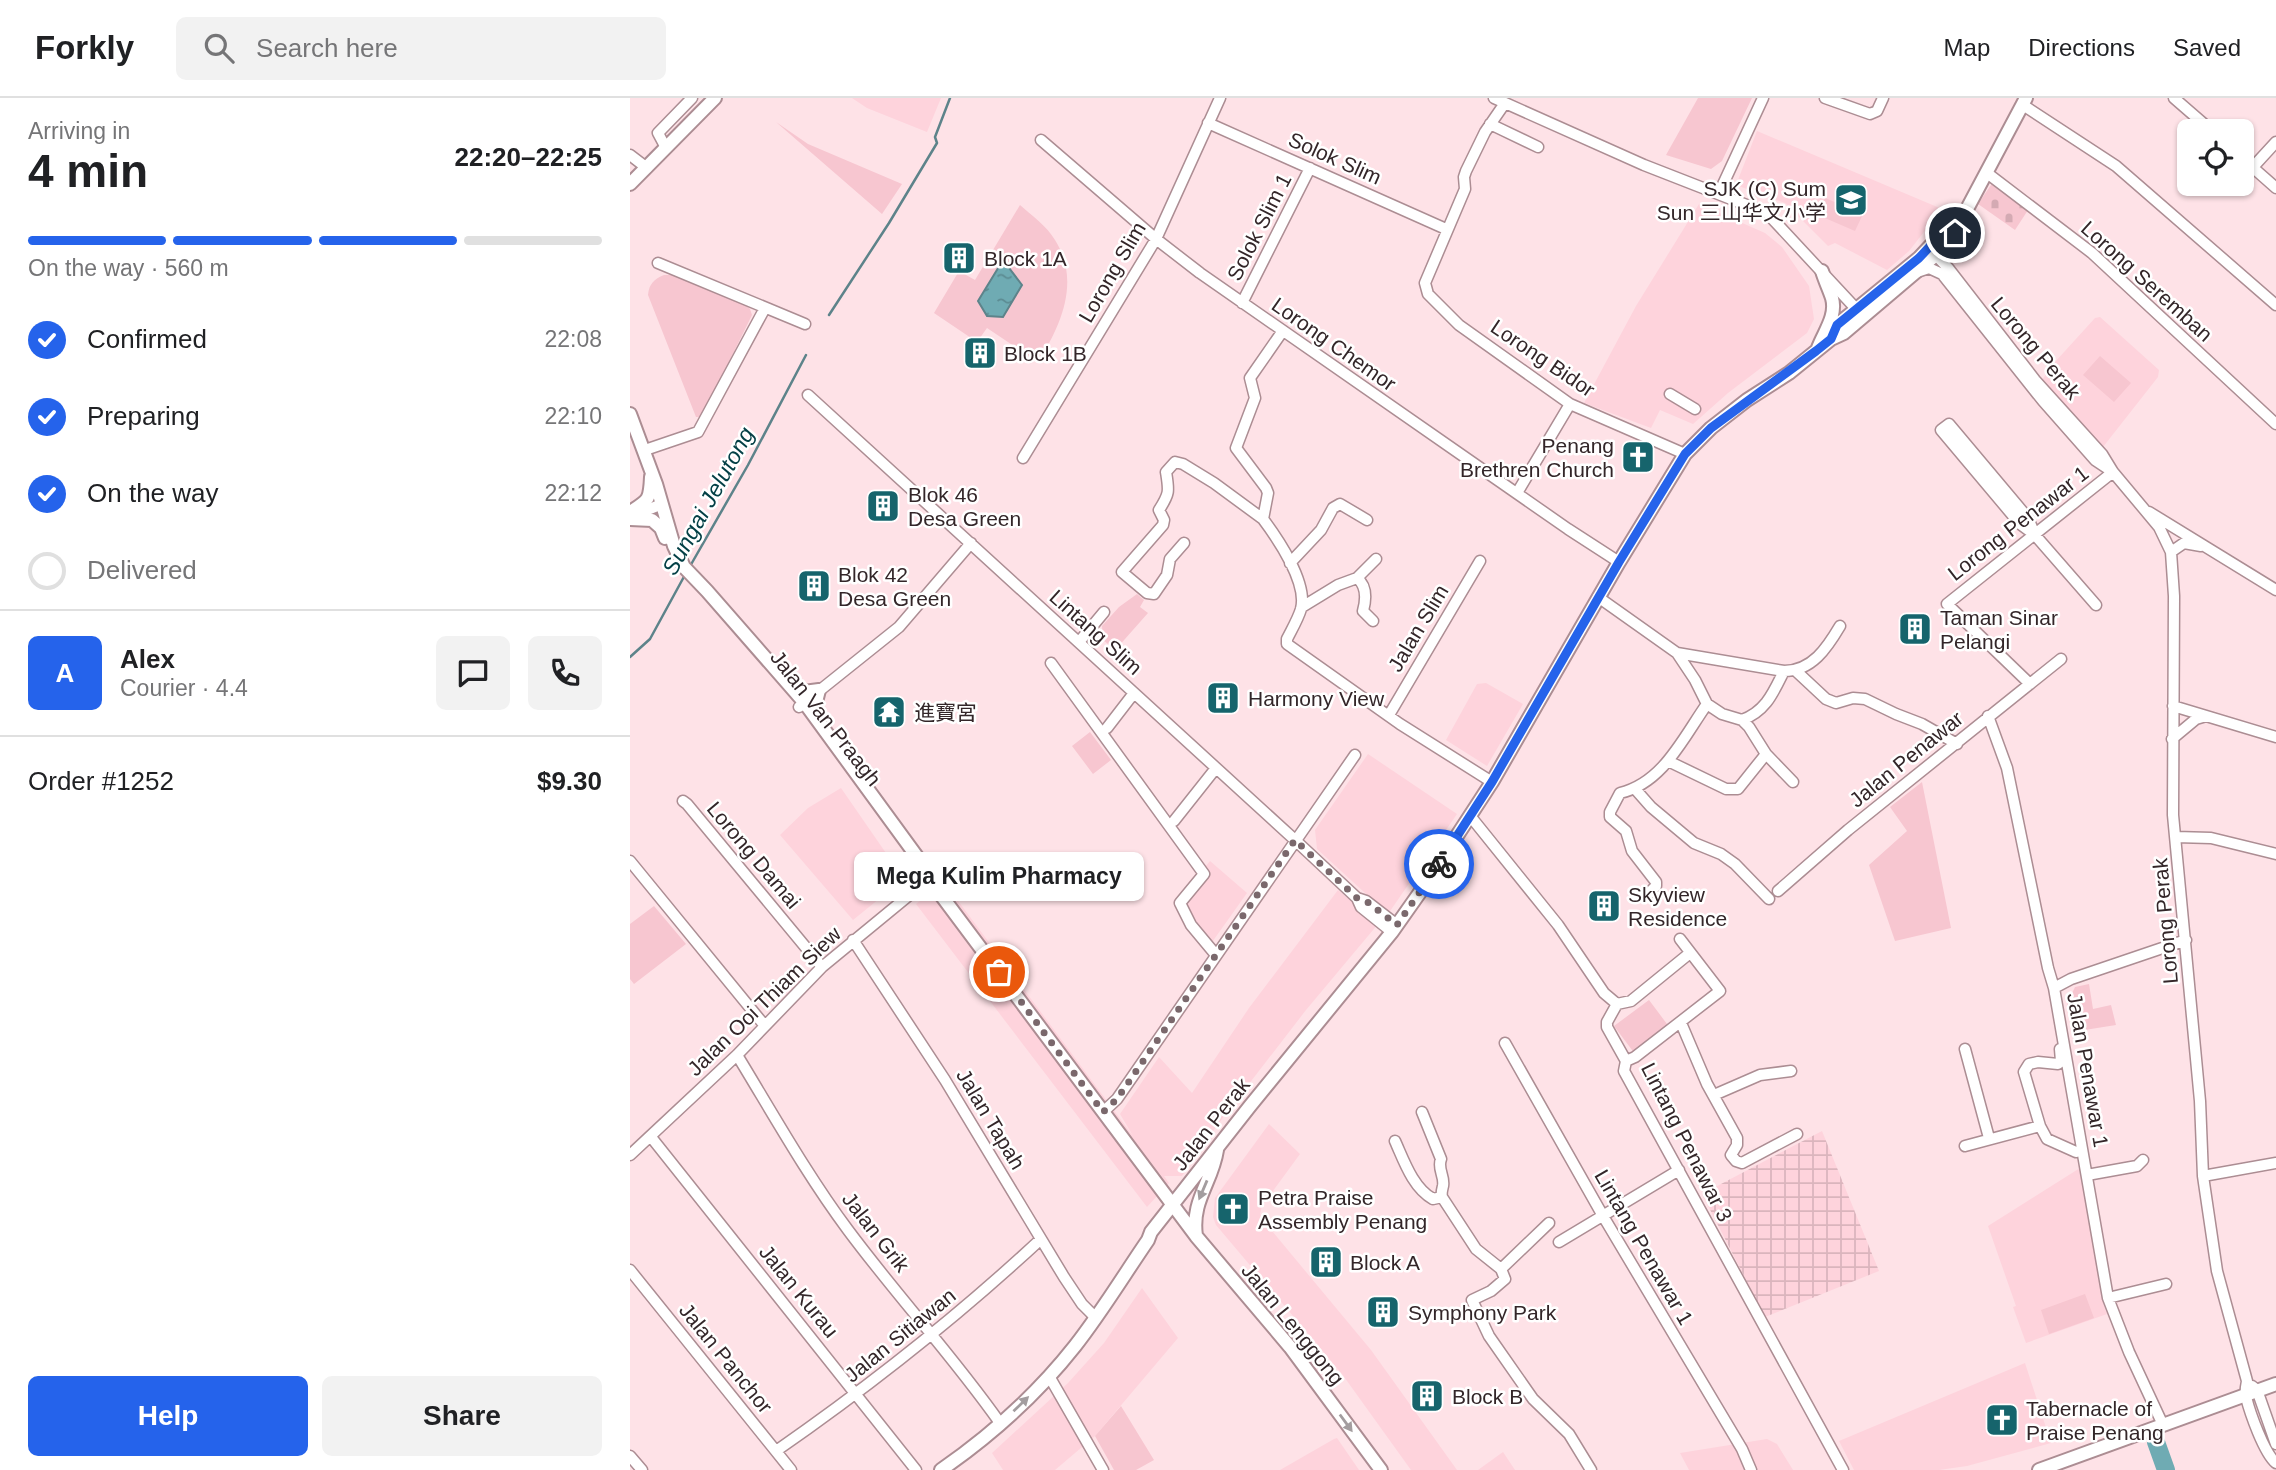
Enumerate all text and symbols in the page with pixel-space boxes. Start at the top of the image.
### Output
search box [176,17,666,80]
text: Forkly [35,29,134,66]
icon: search [200,29,238,67]
text: Search here [256,33,398,63]
text: Map [1944,34,1990,61]
text: Directions [2028,34,2135,61]
text: Saved [2173,34,2241,61]
text: Arriving in [28,118,130,144]
map controls [2177,119,2254,196]
button: locate [2177,119,2254,196]
street label: Solok Slim [1285,127,1385,189]
text: 22:20–22:25 [455,142,602,172]
text: 4 min [28,145,148,197]
street label: Solok Slim 1 [1222,170,1296,284]
place label: SJK (C) Sum Sun 三山华文小学 [1657,177,1826,224]
school or university icon: SJK (C) Sum Sun 三山华文小学 [1832,181,1870,219]
pin [1925,203,1985,263]
icon: home [1936,214,1974,252]
street label: Lorong Seremban [2077,216,2217,346]
street label: Lorong Slim [1074,218,1150,326]
building icon: Block 1A [940,239,978,277]
place label: Block 1A [984,247,1067,270]
text: On the way · 560 m [28,255,229,281]
street label: Lorong Perak [1987,292,2086,404]
street label: Lorong Chemor [1268,293,1400,395]
street label: Lorong Bidor [1487,315,1599,401]
icon: check [28,321,66,359]
text: Confirmed [87,324,207,354]
text: 22:08 [544,326,602,352]
building icon: Block 1B [961,334,999,372]
place label: Block 1B [1004,342,1087,365]
icon: check [28,398,66,436]
text: Preparing [87,401,200,431]
text: 22:10 [544,403,602,429]
water label: Sungai Jelutong [657,422,759,579]
place label: Penang Brethren Church [1460,434,1614,481]
church icon: Penang Brethren Church [1619,438,1657,476]
street label: Lorong Penawar 1 [1943,461,2093,585]
icon: check [28,475,66,513]
text: On the way [87,478,219,508]
text: 22:12 [544,480,602,506]
place label: Blok 46 Desa Green [908,483,1021,530]
building icon: Blok 46 Desa Green [864,487,902,525]
text: Delivered [87,555,197,585]
place label: Blok 42 Desa Green [838,563,951,610]
building icon: Blok 42 Desa Green [795,567,833,605]
street label: Jalan Slim [1383,581,1453,675]
street label: Lintang Slim [1045,585,1147,679]
place label: Taman Sinar Pelangi [1940,606,2058,653]
building icon: Taman Sinar Pelangi [1896,610,1934,648]
button: chat [436,636,510,710]
button: phone [528,636,602,710]
text: Alex [120,644,175,674]
street label: Jalan Van Praagh [766,646,886,790]
text: A [56,658,74,688]
text: Courier · 4.4 [120,675,248,701]
building icon: Harmony View [1204,679,1242,717]
place label: Harmony View [1248,687,1385,710]
temple icon: 進寶宮 [870,693,908,731]
place label: 進寶宮 [914,701,977,724]
street label: Jalan Penawar [1845,706,1967,812]
text: Order #1252 [28,766,174,796]
text: $9.30 [537,766,602,796]
street label: Lorong Damai [703,797,805,913]
courier [1404,829,1474,899]
icon: bike [1420,845,1458,883]
callout: Mega Kulim Pharmacy [854,853,1144,902]
street label: Lorong Perak [2148,857,2182,985]
text: Mega Kulim Pharmacy [876,863,1122,889]
place label: Skyview Residence [1628,883,1727,930]
building icon: Skyview Residence [1585,887,1623,925]
street label: Jalan Ooi Thiam Siew [683,921,846,1080]
pin [969,942,1029,1002]
icon: bag [980,953,1018,991]
street label: Jalan Penawar 1 [2063,991,2113,1149]
street label: Lintang Penawar 3 [1637,1059,1737,1225]
street label: Jalan Tapah [952,1065,1030,1173]
street label: Jalan Perak [1168,1073,1255,1175]
street label: Lintang Penawar 1 [1590,1165,1698,1329]
one-way arrow [1197,1180,1208,1201]
place label: Petra Praise Assembly Penang [1258,1186,1427,1233]
street label: Jalan Grik [838,1188,914,1277]
church icon: Petra Praise Assembly Penang [1214,1190,1252,1228]
street label: Jalan Kurau [755,1240,843,1342]
building icon: Block A [1307,1243,1345,1281]
place label: Block A [1350,1251,1420,1274]
street label: Jalan Lenggong [1237,1259,1349,1389]
street label: Jalan Sitiawan [840,1283,960,1387]
building icon: Symphony Park [1364,1293,1402,1331]
street label: Jalan Panchor [675,1299,777,1417]
place label: Symphony Park [1408,1301,1557,1324]
button: Help [28,1376,308,1456]
button: Share [322,1376,602,1456]
building icon: Block B [1408,1377,1446,1415]
place label: Block B [1452,1385,1523,1408]
one-way arrow [1012,1395,1029,1412]
place label: Tabernacle of Praise Penang [2026,1397,2164,1444]
church icon: Tabernacle of Praise Penang [1983,1401,2021,1439]
one-way arrow [1339,1414,1353,1432]

